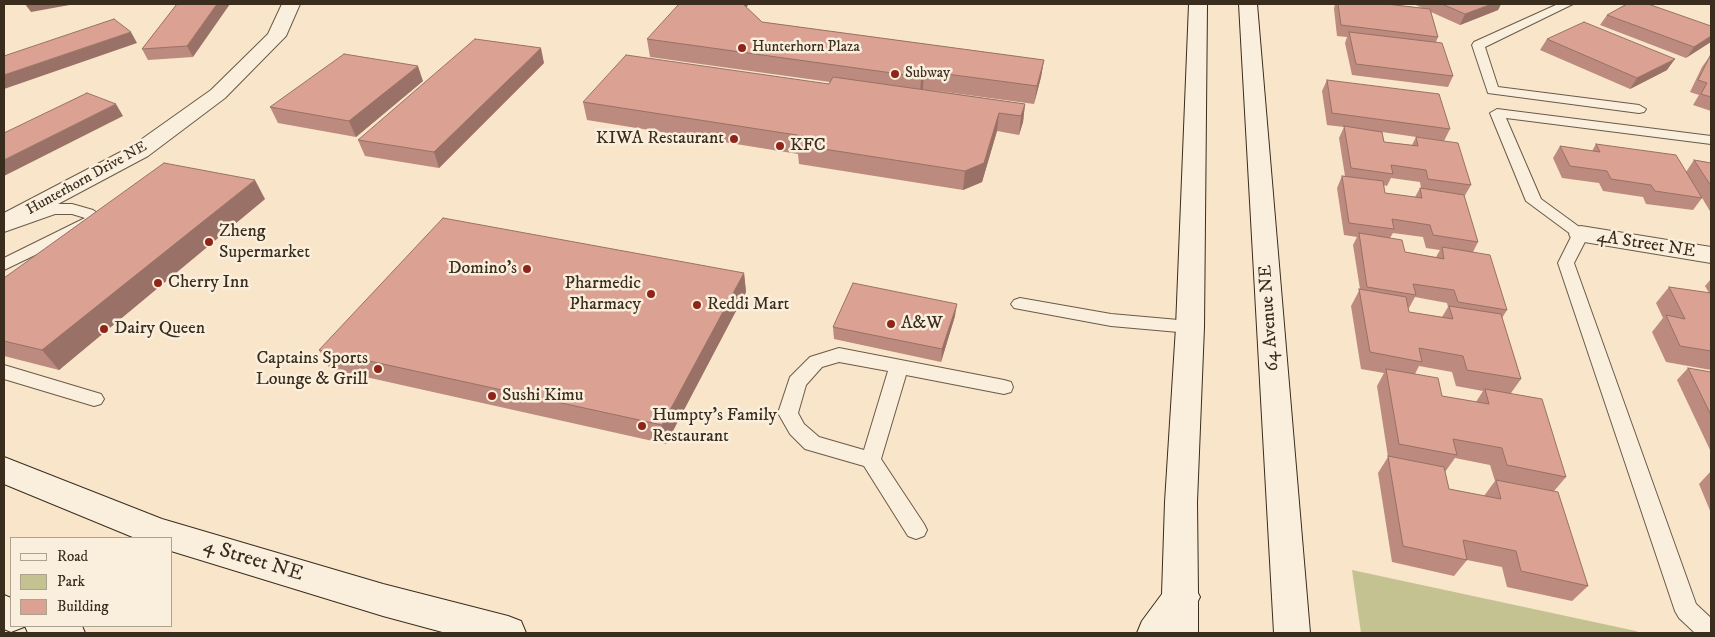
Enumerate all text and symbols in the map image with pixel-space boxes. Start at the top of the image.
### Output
place label: Hunterhorn Plaza [752,39,860,57]
marker: Hunterhorn Plaza [736,42,748,54]
place label: Subway [905,65,950,83]
marker: Subway [889,68,901,80]
place label: KIWA Restaurant [596,128,724,150]
marker: KIWA Restaurant [728,133,740,145]
place label: KFC [790,135,826,157]
street label: Hunterhorn Drive NE [24,138,150,220]
marker: KFC [774,140,786,152]
place label: Zheng Supermarket [219,221,310,264]
street label: 4A Street NE [1595,227,1697,263]
marker: Zheng Supermarket [203,236,215,248]
place label: Domino's [448,258,517,280]
marker: Domino's [521,263,533,275]
street label: 64 Avenue NE [1255,264,1285,372]
place label: Cherry Inn [168,272,249,294]
place label: Pharmedic Pharmacy [564,273,641,316]
marker: Cherry Inn [152,277,164,289]
marker: Pharmedic Pharmacy [645,288,657,300]
place label: Reddi Mart [707,294,789,316]
marker: Reddi Mart [691,299,703,311]
place label: A&W [901,313,943,335]
place label: Dairy Queen [114,318,205,340]
marker: A&W [885,318,897,330]
marker: Dairy Queen [98,323,110,335]
place label: Captains Sports Lounge & Grill [256,348,368,390]
marker: Captains Sports Lounge & Grill [372,363,384,375]
place label: Sushi Kimu [502,385,584,407]
marker: Sushi Kimu [486,390,498,402]
place label: Humpty's Family Restaurant [652,405,777,448]
marker: Humpty's Family Restaurant [636,420,648,432]
street label: 4 Street NE [200,534,306,588]
legend [10,537,172,627]
text: Road [57,547,88,566]
text: Park [57,572,85,591]
text: Building [57,597,109,616]

